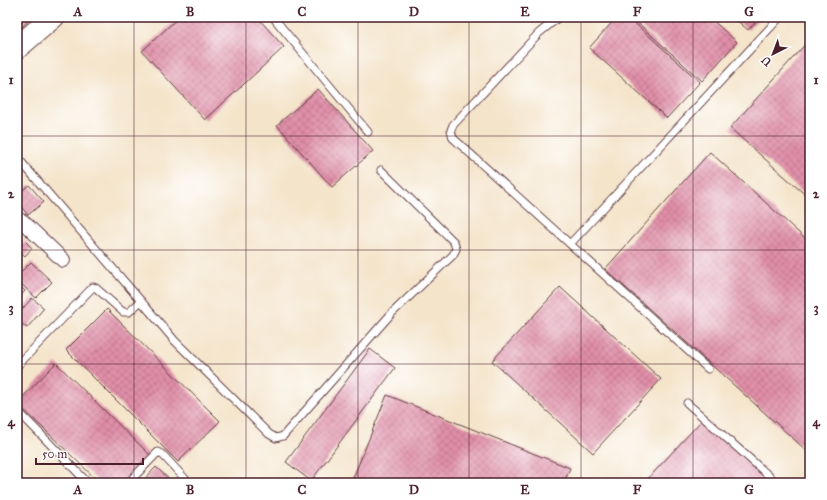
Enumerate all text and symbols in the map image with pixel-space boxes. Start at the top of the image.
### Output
text: A [73,4,83,20]
text: B [186,4,195,20]
text: C [298,4,307,20]
text: D [409,4,419,20]
text: E [520,4,530,20]
text: F [633,4,642,20]
text: G [744,4,754,20]
north arrow [753,34,793,74]
text: U [759,53,774,69]
text: 1 [8,72,14,88]
text: 1 [813,72,819,88]
text: 2 [8,186,15,202]
text: 2 [813,186,820,202]
text: 3 [8,300,14,316]
text: 3 [813,300,819,316]
text: 4 [7,414,15,430]
text: 4 [812,414,820,430]
scale bar [36,440,143,466]
text: 50 m [42,447,67,461]
text: A [73,482,83,498]
text: B [186,482,195,498]
text: C [298,482,307,498]
text: D [409,482,419,498]
text: E [520,482,530,498]
text: F [633,482,642,498]
text: G [744,482,754,498]

